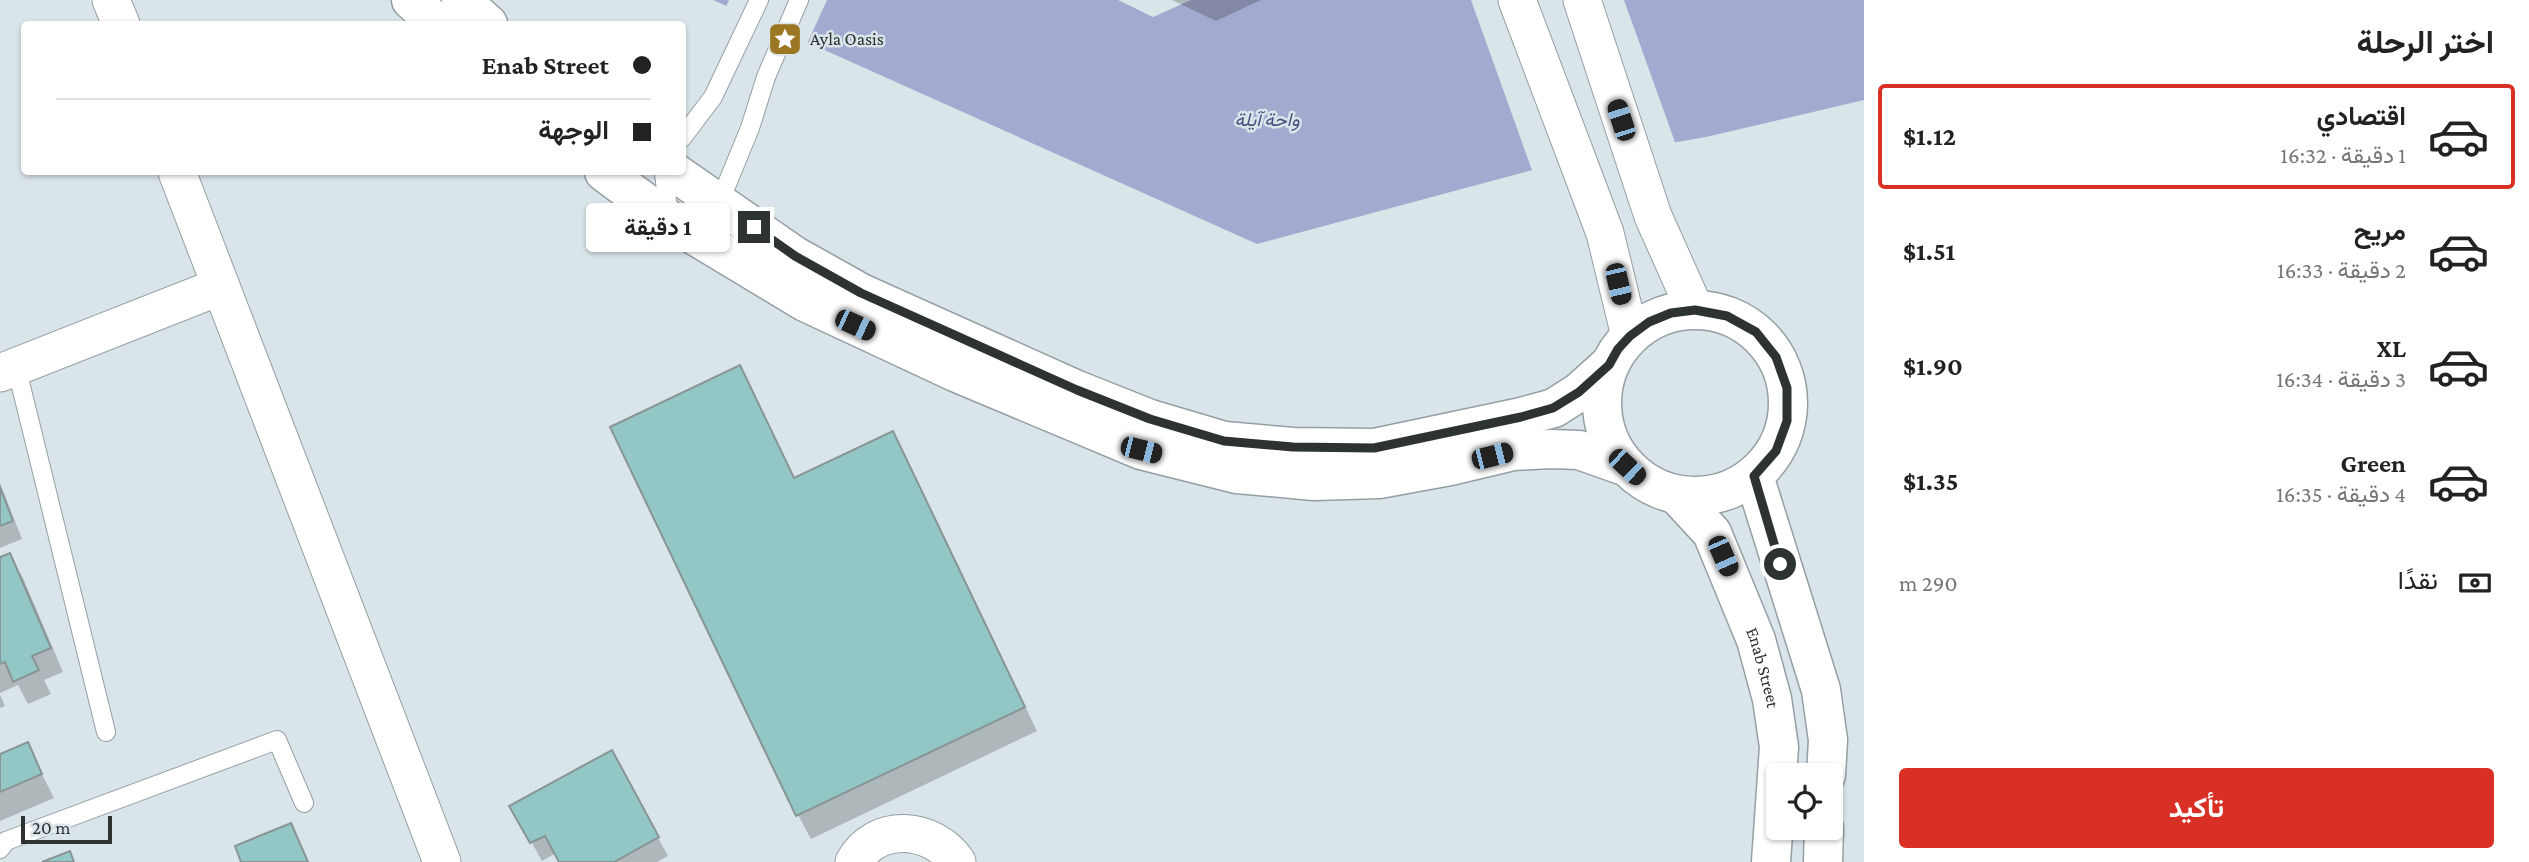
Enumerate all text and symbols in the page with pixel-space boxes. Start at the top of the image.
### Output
place icon: Ayla Oasis [766,20,804,58]
text: اختر الرحلة [2357,24,2494,60]
place label: Ayla Oasis [810,29,884,49]
text: Enab Street [482,51,609,80]
car [1605,97,1638,143]
text: اقتصادي [2317,102,2406,131]
icon: car [2427,105,2490,168]
water label: واحة آيلة [1234,109,1300,131]
text: الوجهة [538,116,609,145]
text: $1.12 [1903,122,1956,151]
text: 1 دقيقة · 16:32 [2280,142,2406,168]
callout: 1 دقيقة [586,202,730,252]
route end [738,211,770,243]
text: 1 دقيقة [624,214,692,240]
text: مريح [2354,217,2406,246]
icon: car [2427,220,2490,283]
text: $1.51 [1903,237,1955,266]
text: 2 دقيقة · 16:33 [2277,257,2406,283]
car [1604,261,1633,307]
car [832,307,879,343]
text: XL [2377,334,2406,363]
icon: car [2427,335,2490,398]
text: $1.90 [1903,352,1963,381]
text: 3 دقيقة · 16:34 [2276,366,2406,392]
car [1119,435,1164,465]
car [1470,441,1515,471]
car [1605,445,1650,489]
text: Green [2340,449,2406,478]
icon: car [2427,450,2490,513]
text: $1.35 [1903,467,1958,496]
text: 4 دقيقة · 16:35 [2276,481,2406,507]
car [1705,533,1742,579]
route start [1764,548,1796,580]
icon: cash [2456,564,2494,602]
text: نقدًا [2398,566,2438,595]
text: 290 m [1899,570,1957,596]
street label: Enab Street [1742,624,1783,710]
map controls [1766,763,1843,840]
button: locate [1766,763,1843,840]
button: تأكيد [1899,768,2494,848]
scale bar [21,813,112,845]
text: 20 m [32,817,71,838]

